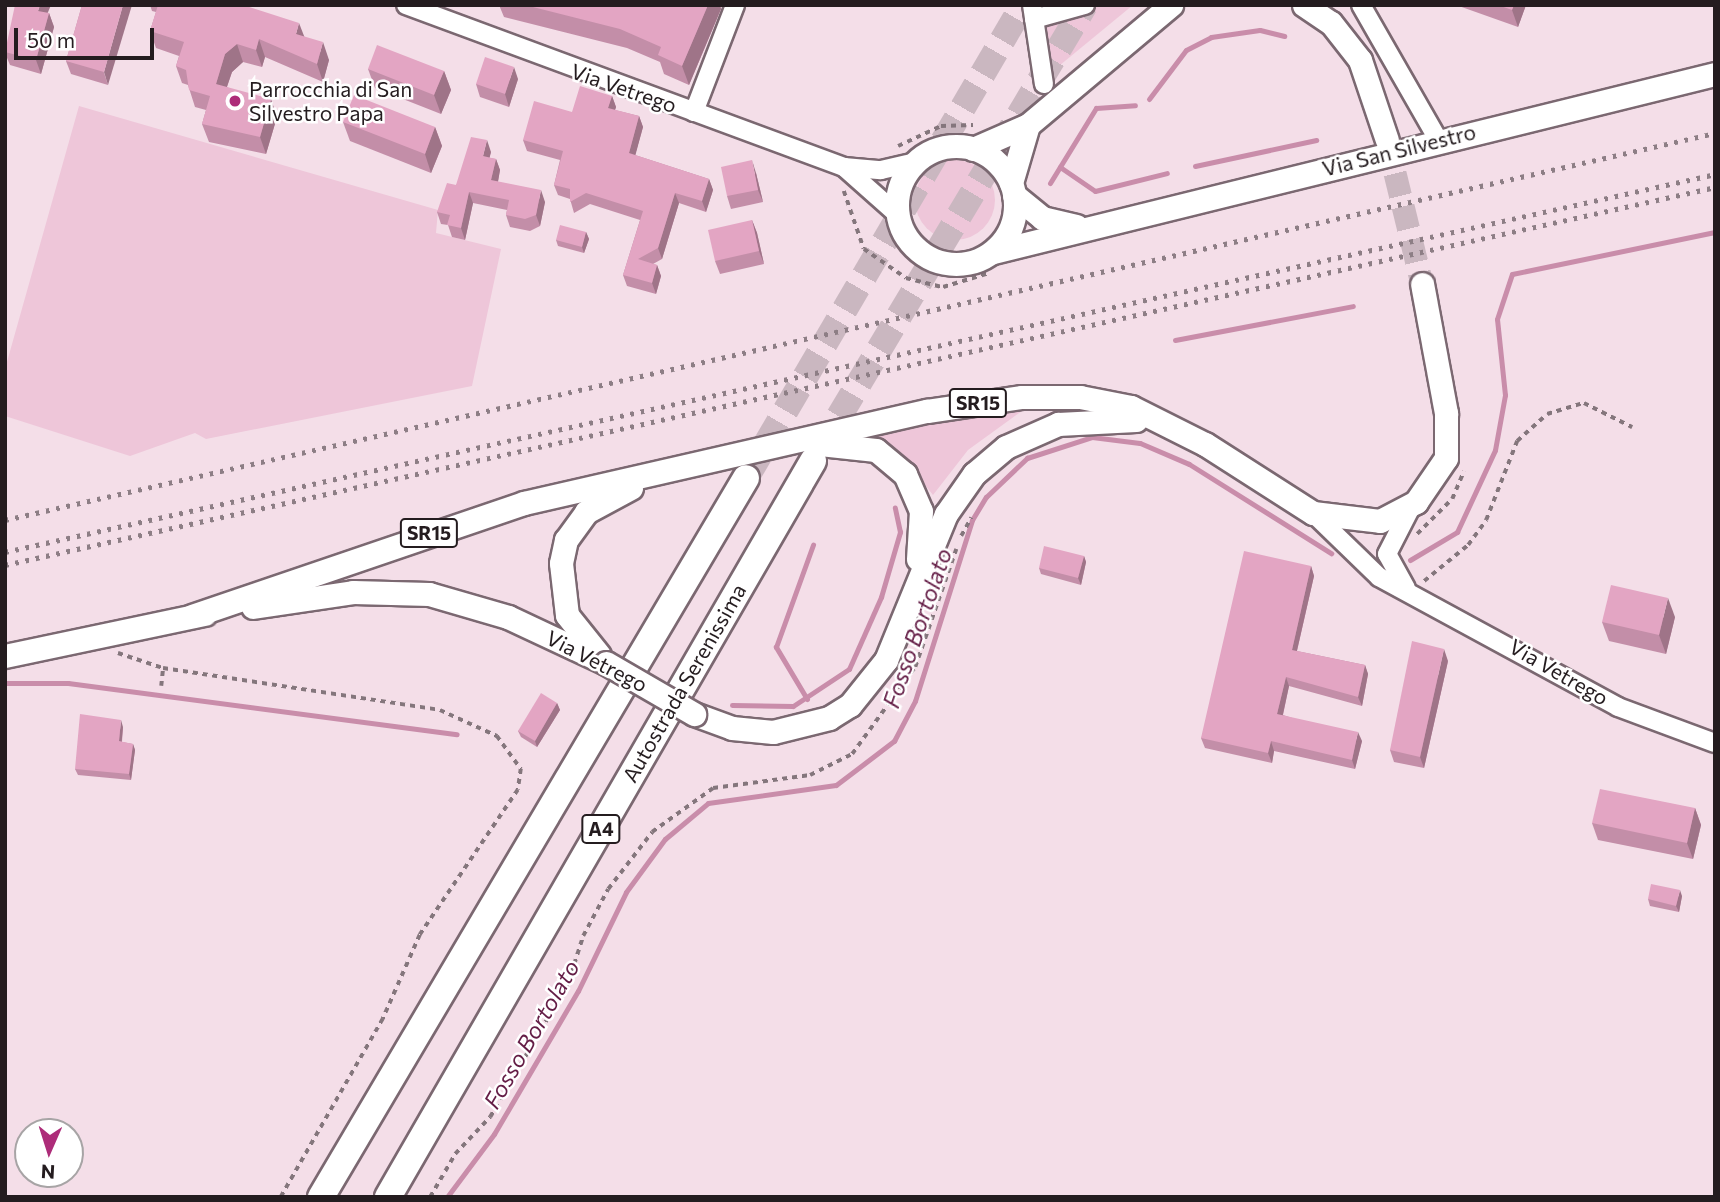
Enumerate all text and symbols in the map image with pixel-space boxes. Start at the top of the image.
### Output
scale bar [18,14,158,58]
text: 50 m [27,27,75,52]
street label: Via Vetrego [568,58,680,118]
place label: Parrocchia di San Silvestro Papa [249,76,412,126]
marker: Parrocchia di San Silvestro Papa [227,93,243,109]
street label: Via San Silvestro [1320,119,1478,181]
road number: SR15 [948,388,1008,418]
road number: SR15 [399,518,459,548]
water label: Fosso Bortolato [877,545,957,711]
street label: Autostrada Serenissima [617,579,751,787]
street label: Via Vetrego [542,625,652,697]
street label: Via Vetrego [1505,634,1613,710]
road number: A4 [580,814,622,844]
water label: Fosso Bortolato [477,955,585,1113]
north arrow [14,1118,84,1188]
text: N [40,1161,56,1184]

